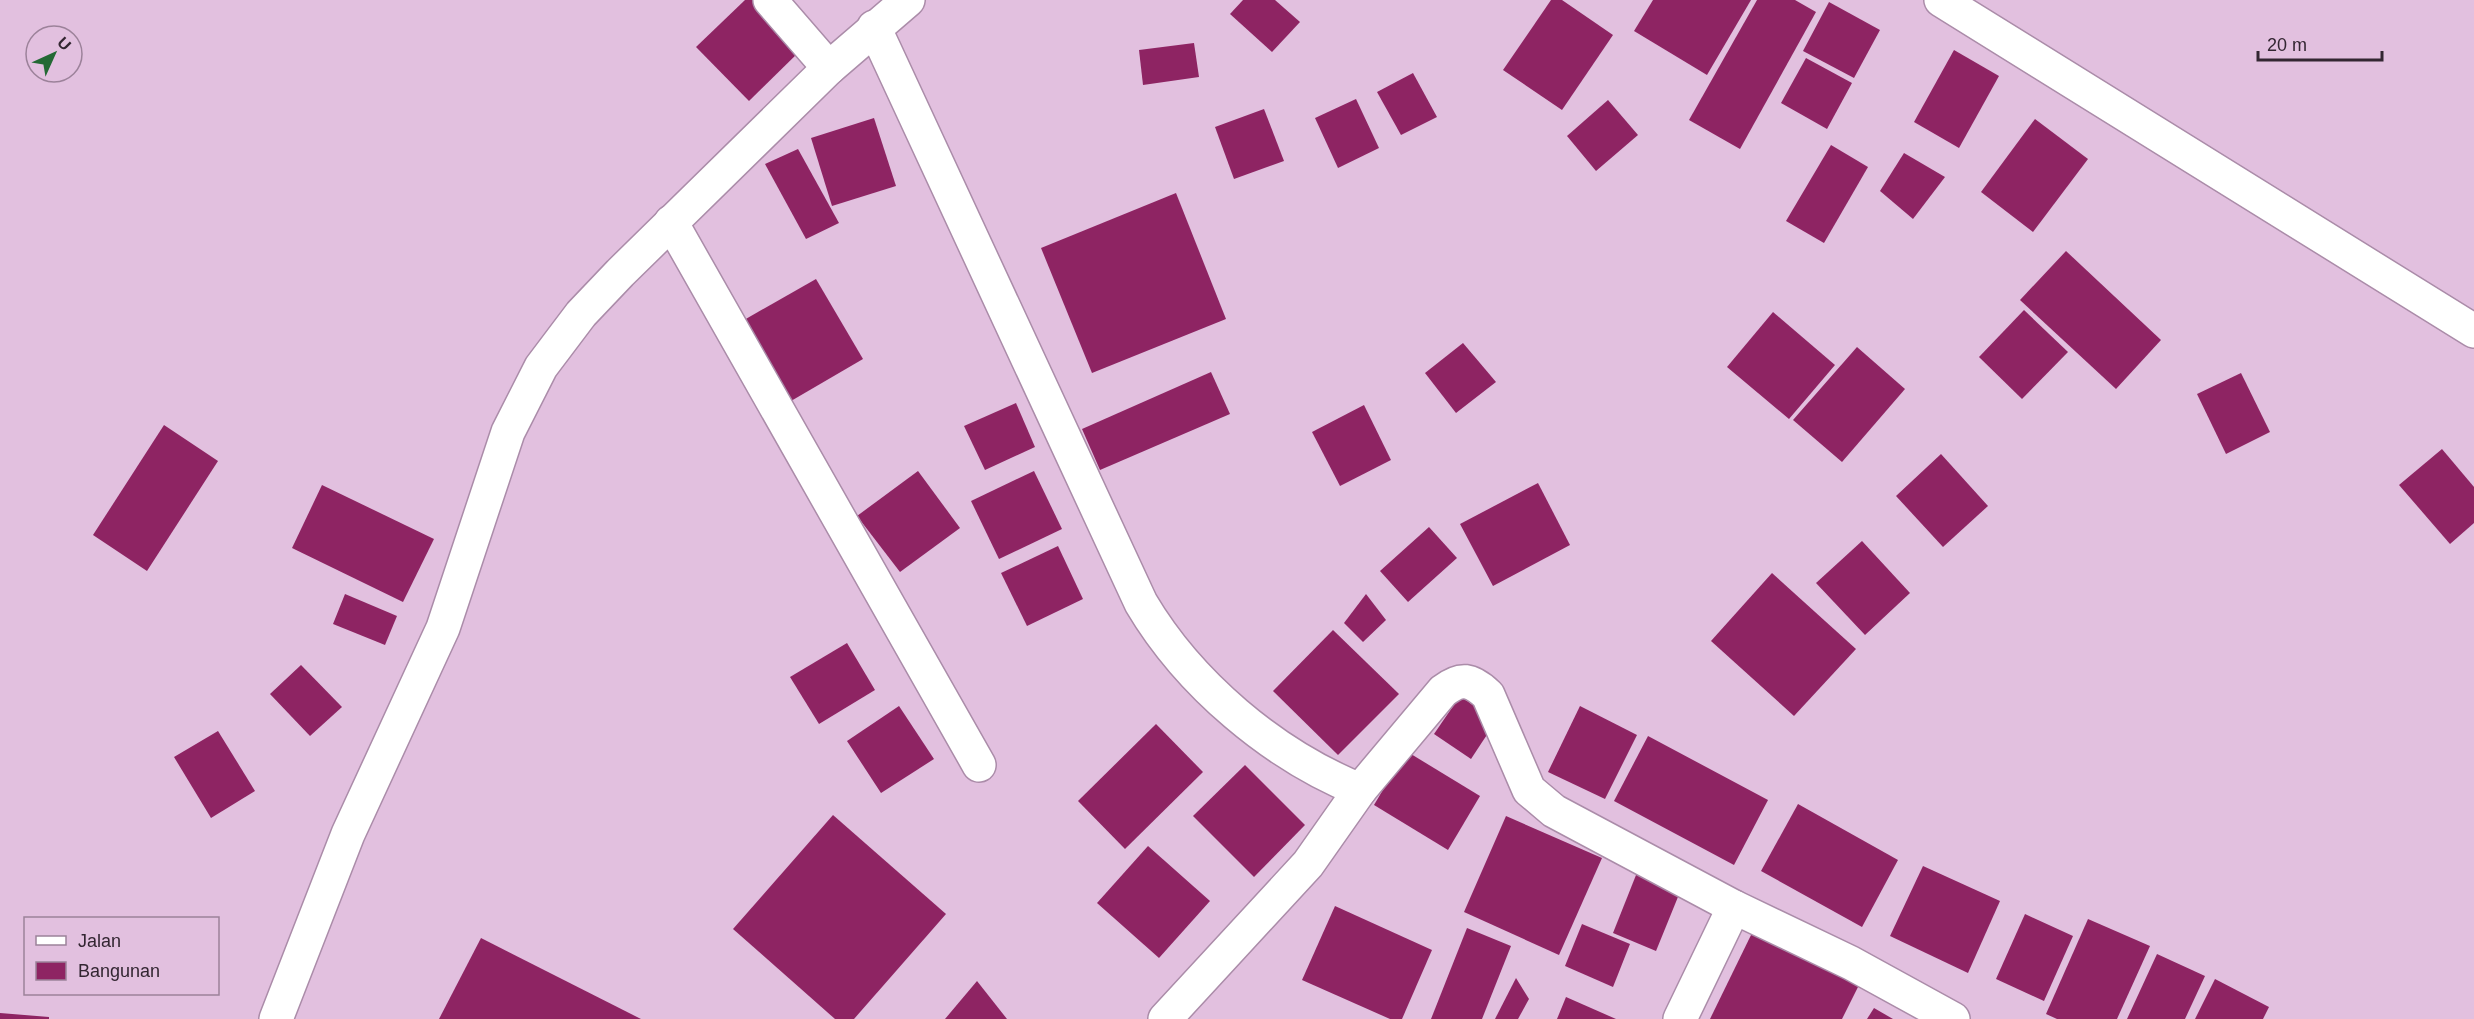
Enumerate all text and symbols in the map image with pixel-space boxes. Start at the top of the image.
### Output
north arrow [24,24,84,84]
scale bar [2258,24,2382,62]
text: U [54,34,74,54]
text: 20 m [2267,35,2307,55]
legend [24,917,219,995]
text: Jalan [78,931,121,951]
text: Bangunan [78,961,160,981]

